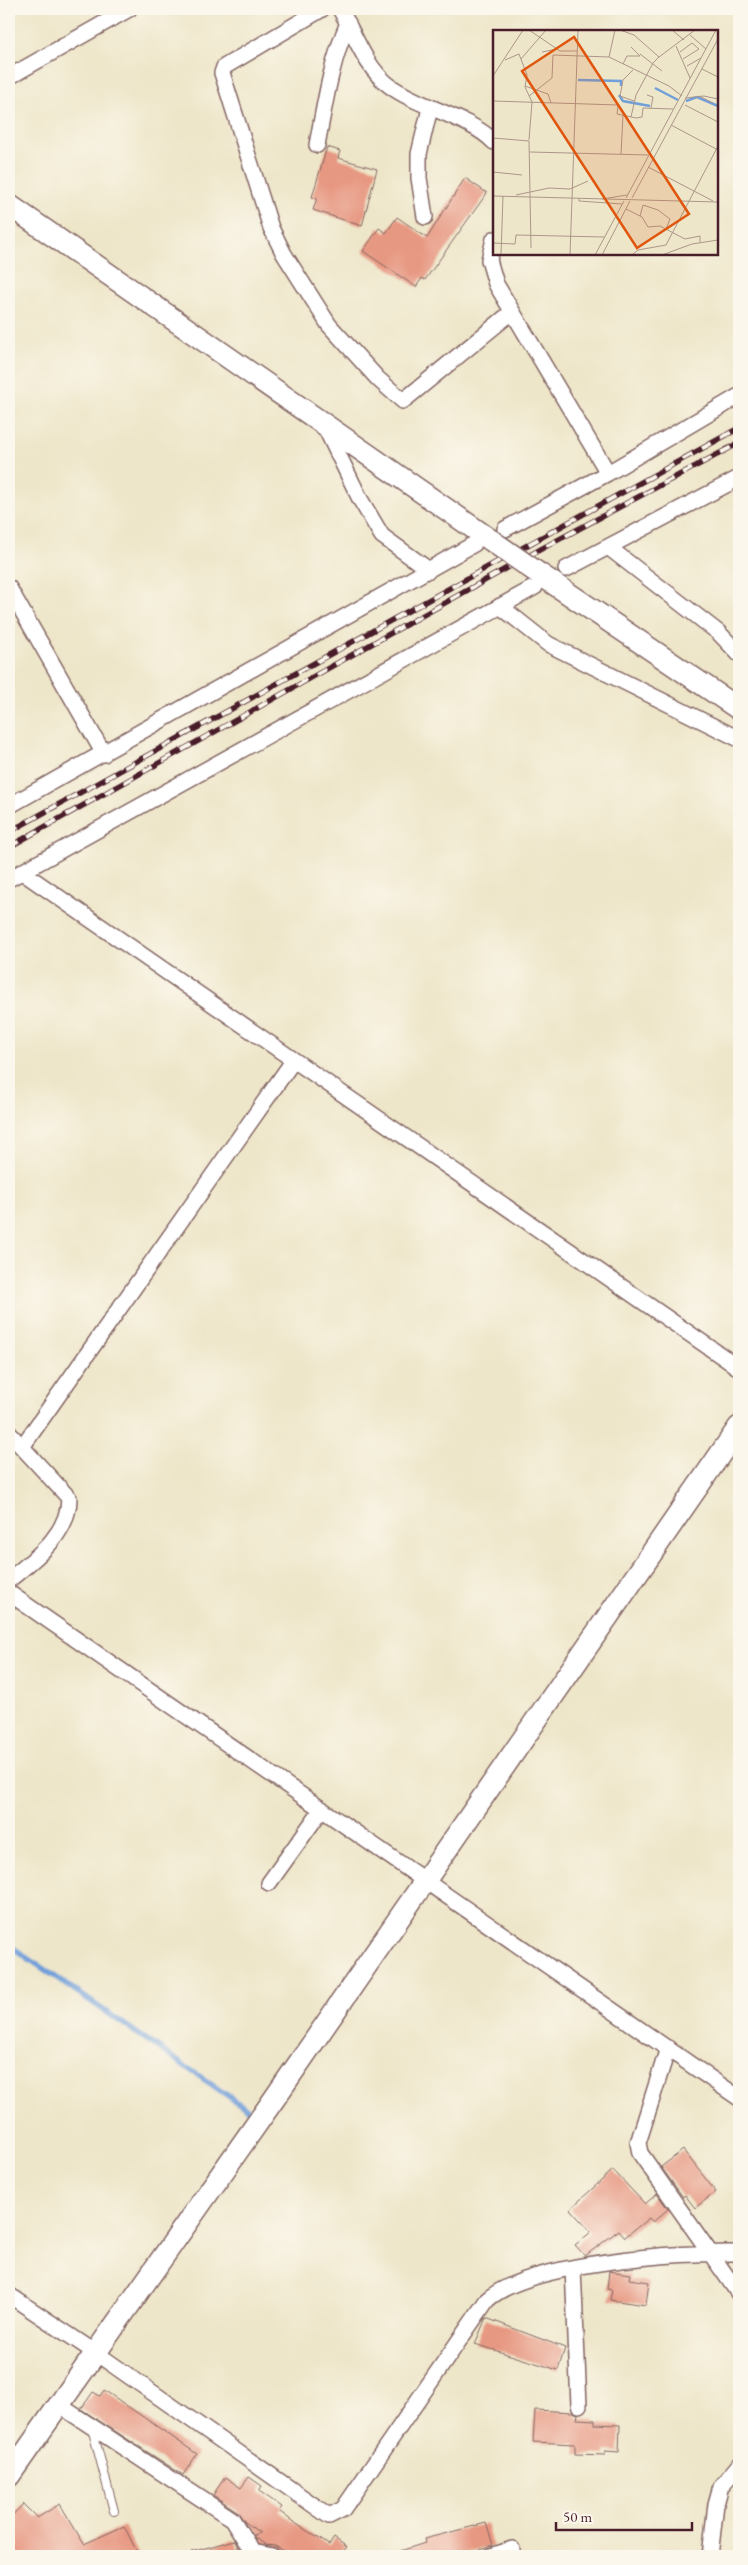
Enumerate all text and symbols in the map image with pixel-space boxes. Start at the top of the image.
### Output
inset map [493,30,718,255]
scale bar [556,2500,692,2532]
text: 50 m [563,2507,592,2526]

